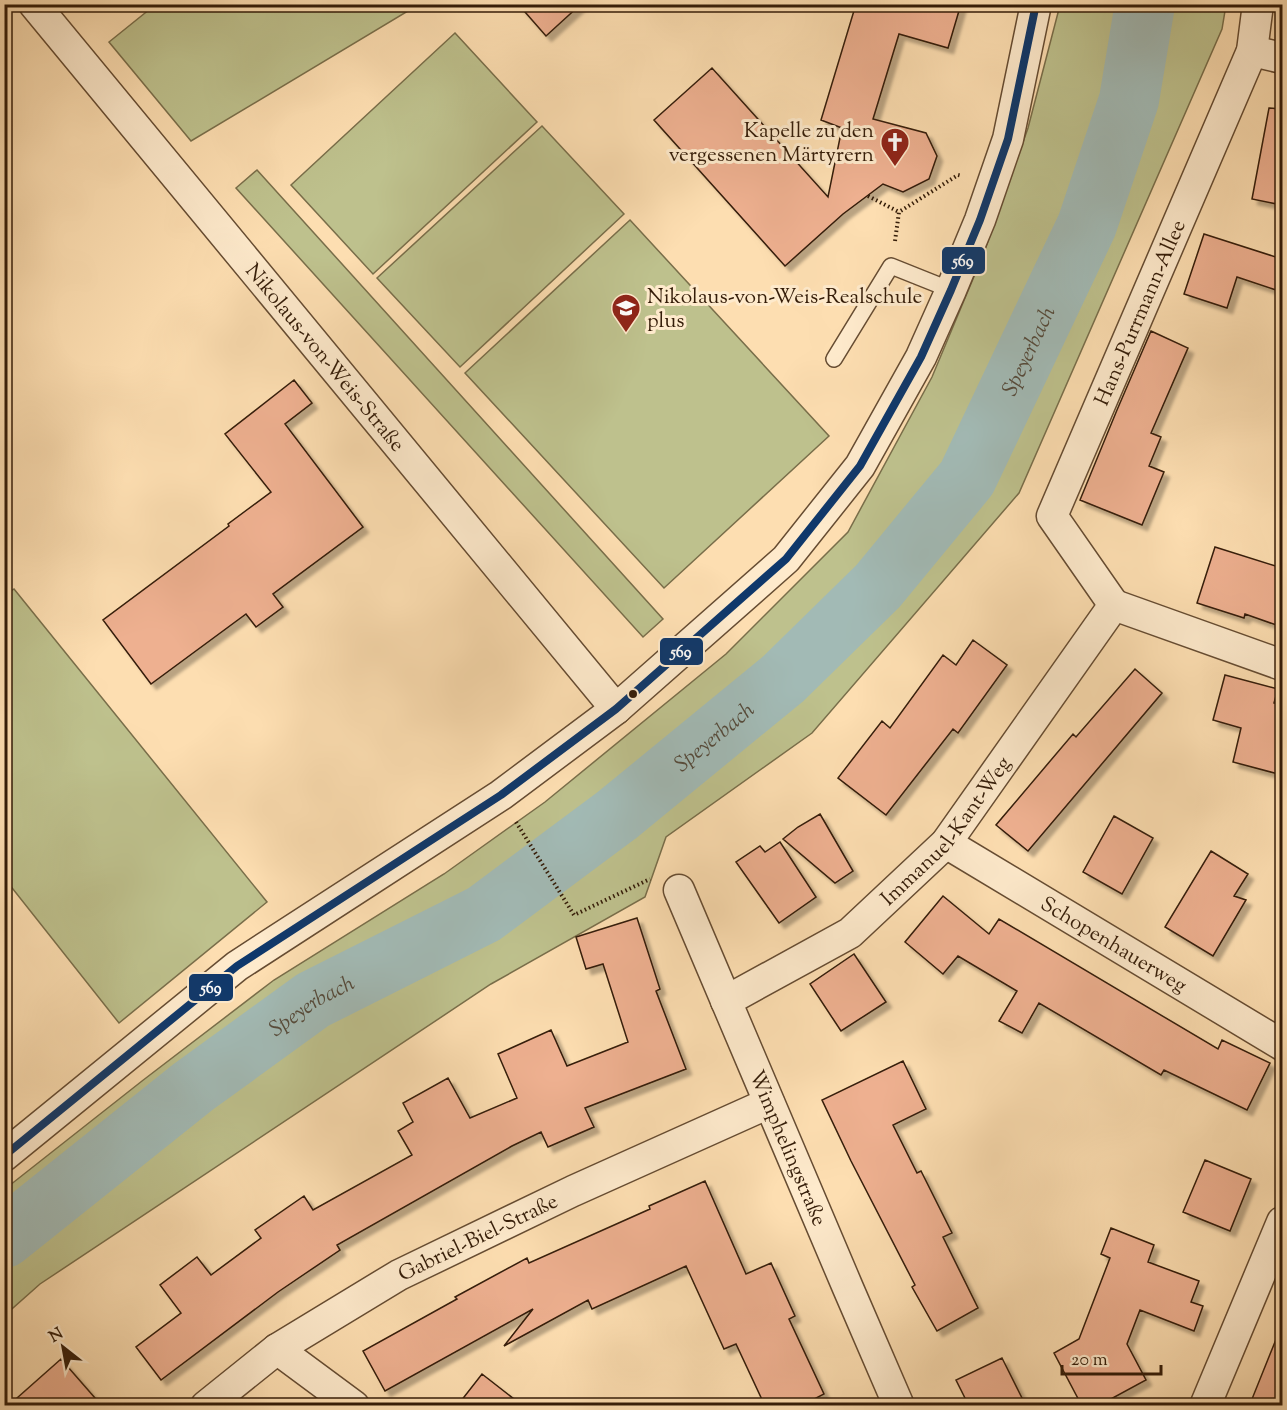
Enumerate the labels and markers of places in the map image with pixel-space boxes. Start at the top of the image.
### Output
place label: Kapelle zu den vergessenen Märtyrern [669,117,874,171]
church icon: Kapelle zu den vergessenen Märtyrern [879,126,911,168]
place label: Nikolaus-von-Weis-Realschule plus [647,283,922,337]
school or university icon: Nikolaus-von-Weis-Realschule plus [610,292,642,334]
unlabelled marker [627,688,639,700]

